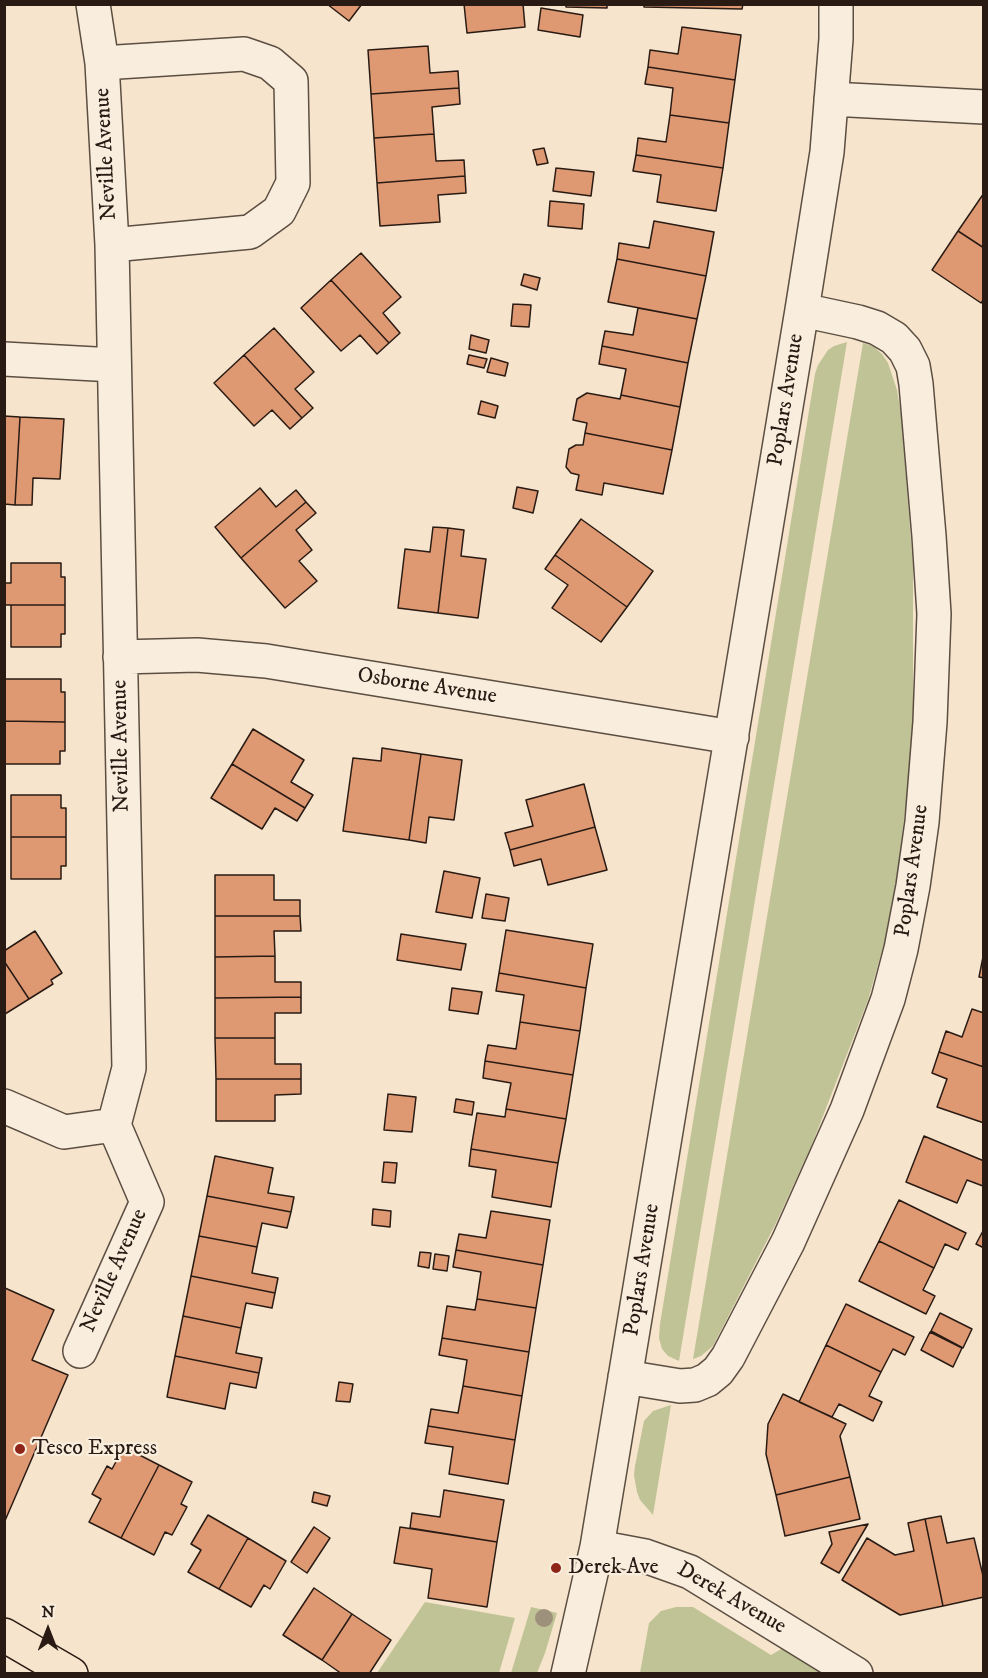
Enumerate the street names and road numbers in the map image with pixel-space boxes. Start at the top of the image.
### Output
street label: Neville Avenue [90,87,124,221]
street label: Poplars Avenue [764,332,810,468]
street label: Osborne Avenue [355,663,499,711]
street label: Neville Avenue [108,680,136,812]
street label: Poplars Avenue [891,803,935,939]
street label: Poplars Avenue [620,1202,666,1338]
street label: Neville Avenue [76,1205,154,1337]
street label: Derek Avenue [672,1557,790,1641]

